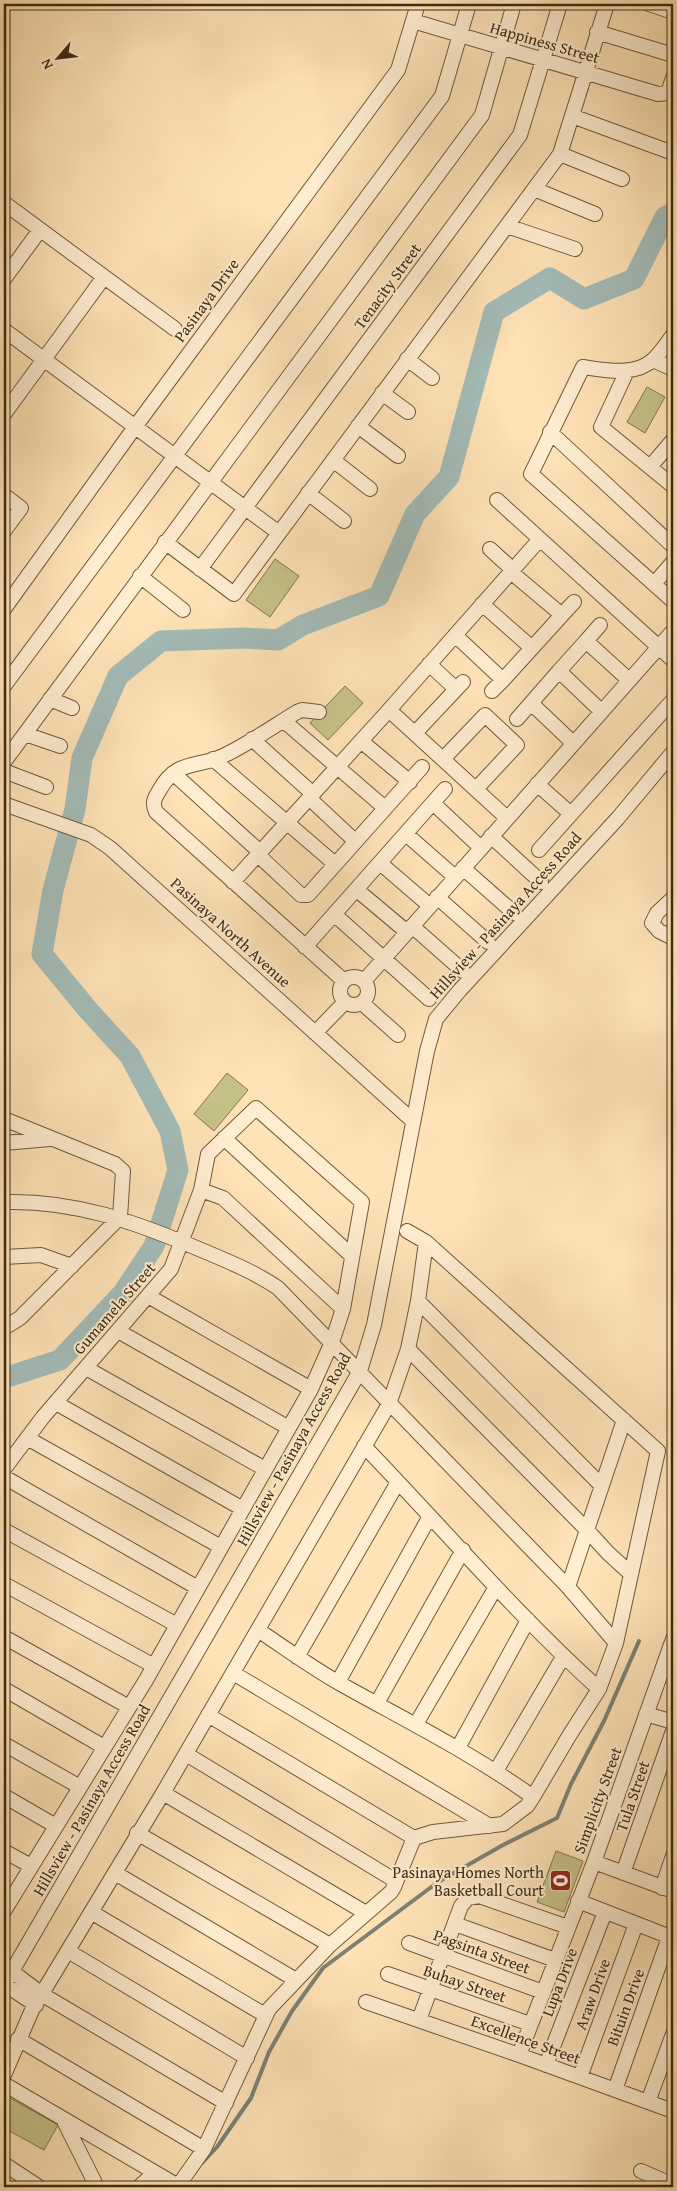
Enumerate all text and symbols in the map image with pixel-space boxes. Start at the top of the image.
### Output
street label: Happiness Street [487,15,603,69]
north arrow [32,32,82,82]
text: N [35,55,58,73]
street label: Tenacity Street [347,238,427,334]
street label: Pasinaya Drive [167,253,245,347]
street label: Hillsview - Pasinaya Access Road [423,826,587,1004]
street label: Pasinaya North Avenue [165,871,297,993]
street label: Gumamela Street [67,1256,161,1359]
street label: Hillsview - Pasinaya Access Road [230,1348,357,1550]
street label: Hillsview - Pasinaya Access Road [26,1699,156,1900]
street label: Simplicity Street [567,1743,628,1857]
street label: Tula Street [609,1757,655,1835]
place label: Pasinaya Homes North Basketball Court [393,1860,544,1902]
sports icon: Pasinaya Homes North Basketball Court [548,1869,572,1893]
street label: Pagsinta Street [430,1922,534,1980]
street label: Lupa Drive [535,1944,583,2020]
street label: Araw Drive [568,1955,616,2033]
street label: Buhay Street [420,1958,510,2008]
street label: Bituin Drive [600,1965,650,2049]
street label: Excellence Street [468,2008,584,2070]

